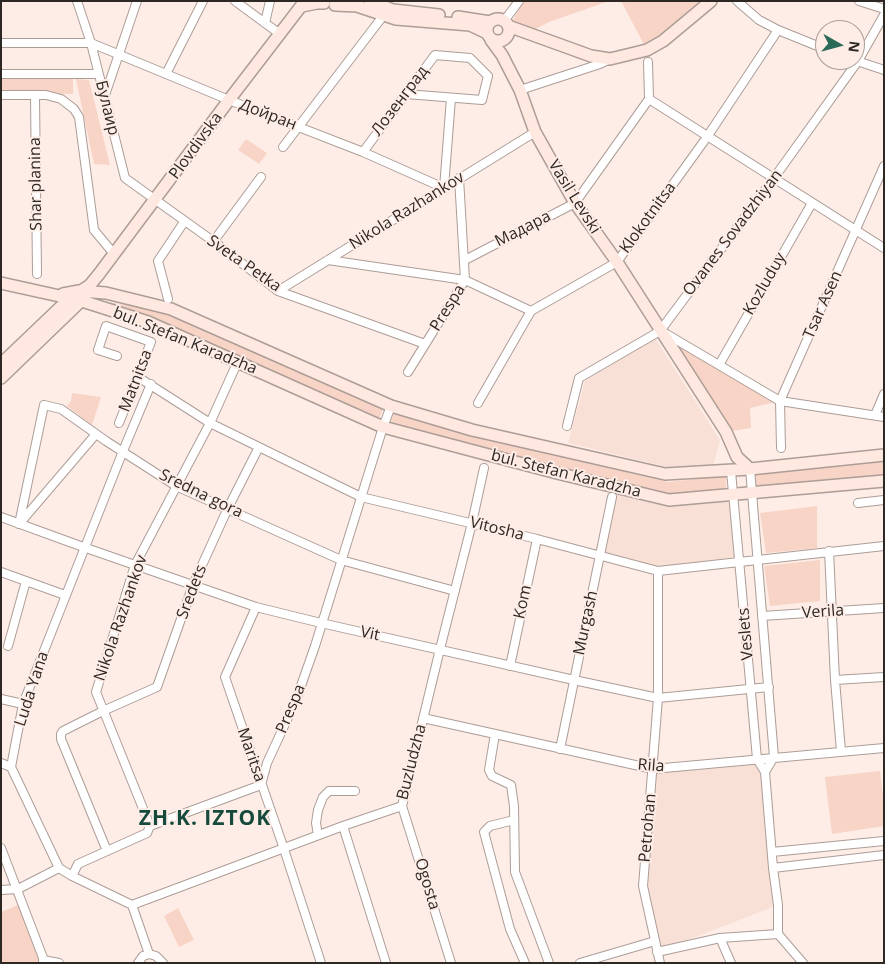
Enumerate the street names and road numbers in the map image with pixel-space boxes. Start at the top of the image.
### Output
street label: Лозенград [368,62,432,140]
street label: Булаир [91,79,123,137]
street label: Дойран [237,95,299,135]
street label: Plovdivska [165,109,227,183]
street label: Shar planina [26,137,46,231]
street label: Vasil Levski [544,156,604,238]
street label: Ovanes Sovadzhiyan [679,166,787,300]
street label: Nikola Razhankov [346,168,468,254]
street label: Klokotnitsa [616,179,680,257]
street label: Мадара [492,207,554,251]
street label: Sveta Petka [203,231,285,297]
street label: Kozluduy [740,250,790,318]
street label: Tsar Asen [799,268,847,342]
street label: Prespa [426,281,470,335]
street label: bul. Stefan Karadzha [110,303,260,379]
street label: Matnitsa [115,347,157,415]
street label: bul. Stefan Karadzha [489,446,643,502]
street label: Sredna gora [156,465,246,523]
street label: Vitosha [468,513,526,545]
street label: Nikola Razhankov [90,552,152,684]
street label: Sredets [173,562,211,622]
street label: Kom [510,583,536,621]
street label: Murgash [570,589,602,657]
street label: Verila [801,601,845,623]
street label: Veslets [734,607,758,661]
street label: Vit [359,623,381,645]
street label: Luda Yana [11,649,53,729]
street label: Prespa [272,682,310,736]
street label: Buzludzha [393,722,431,802]
street label: Maritsa [233,725,269,785]
street label: Rila [637,755,665,777]
street label: Petrohan [635,793,661,863]
street label: Ogosta [410,856,444,912]

